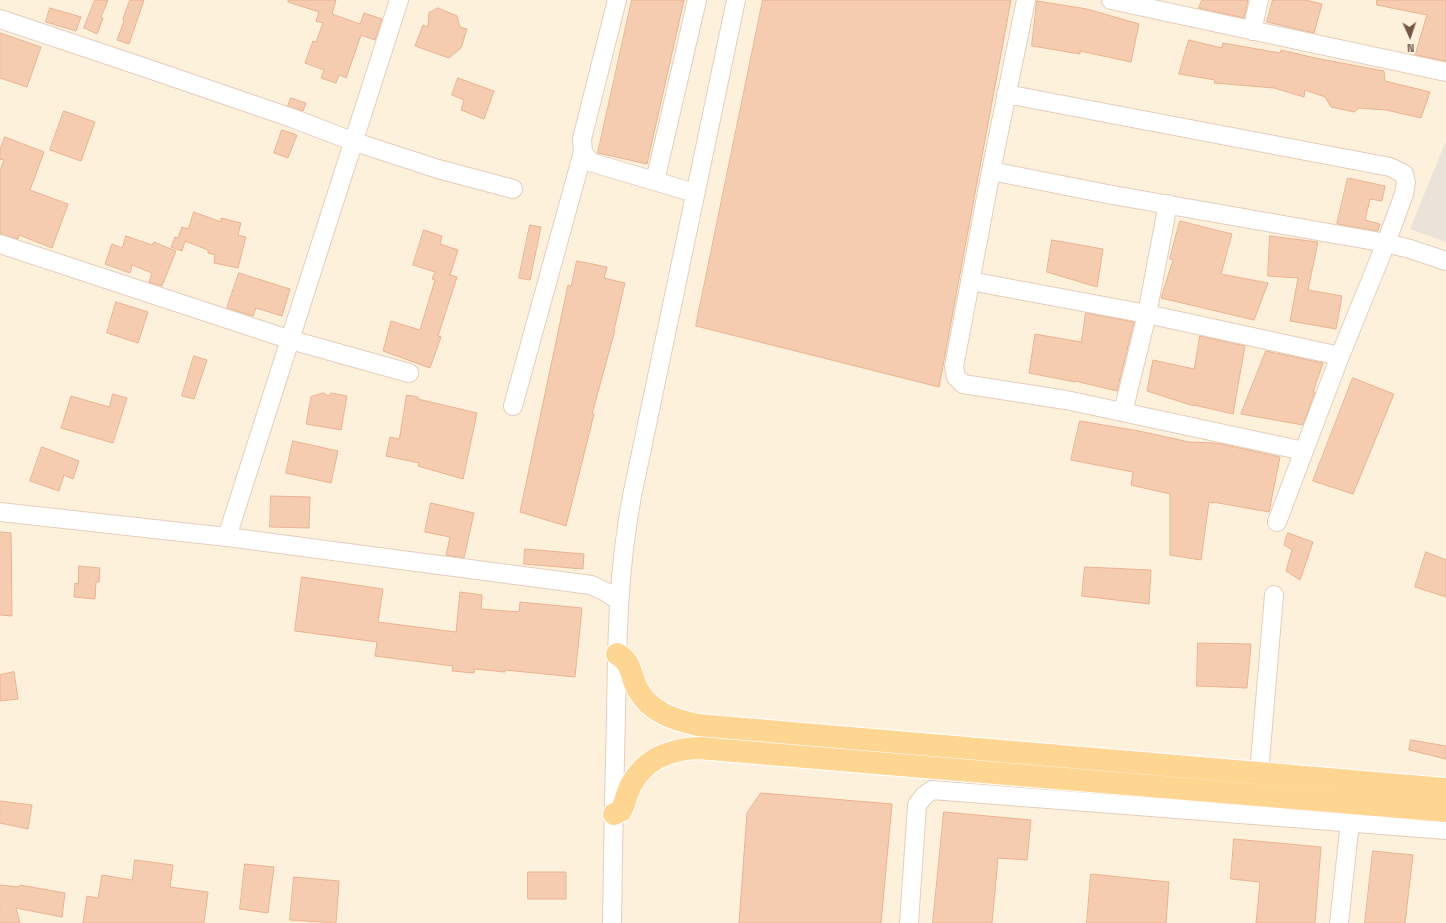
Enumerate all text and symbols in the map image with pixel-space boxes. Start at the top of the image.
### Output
north arrow [1390,16,1430,56]
text: N [1407,41,1415,55]

